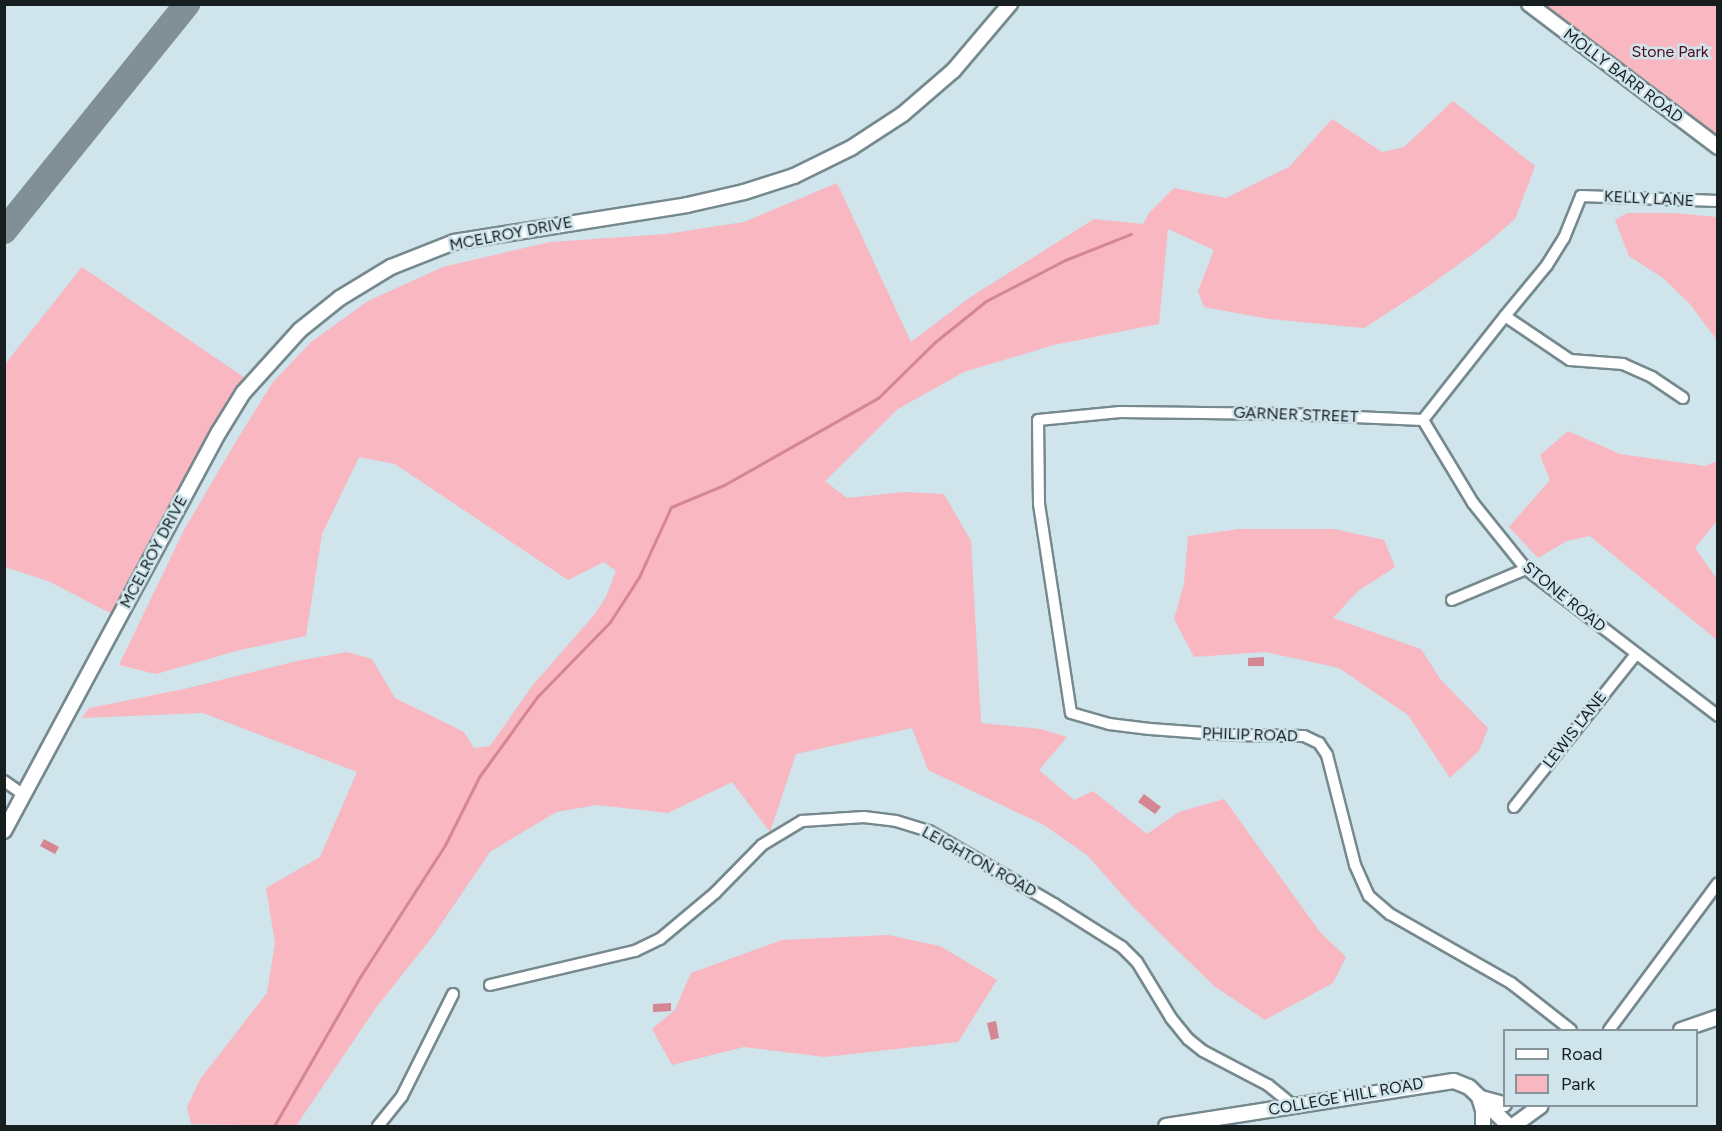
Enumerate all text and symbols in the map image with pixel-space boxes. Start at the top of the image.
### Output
street label: MOLLY BARR ROAD [1559,25,1687,127]
park label: Stone Park [1631,42,1709,62]
street label: KELLY LANE [1603,187,1695,211]
street label: MCELROY DRIVE [448,213,574,255]
street label: GARNER STREET [1233,403,1359,427]
street label: MCELROY DRIVE [116,492,192,612]
street label: STONE ROAD [1519,558,1609,636]
street label: LEWIS LANE [1539,688,1611,772]
street label: PHILIP ROAD [1202,724,1298,746]
street label: LEIGHTON ROAD [918,823,1040,901]
legend [1503,1029,1698,1107]
text: Road [1561,1043,1602,1065]
text: Park [1561,1073,1595,1095]
street label: COLLEGE HILL ROAD [1267,1074,1425,1120]

